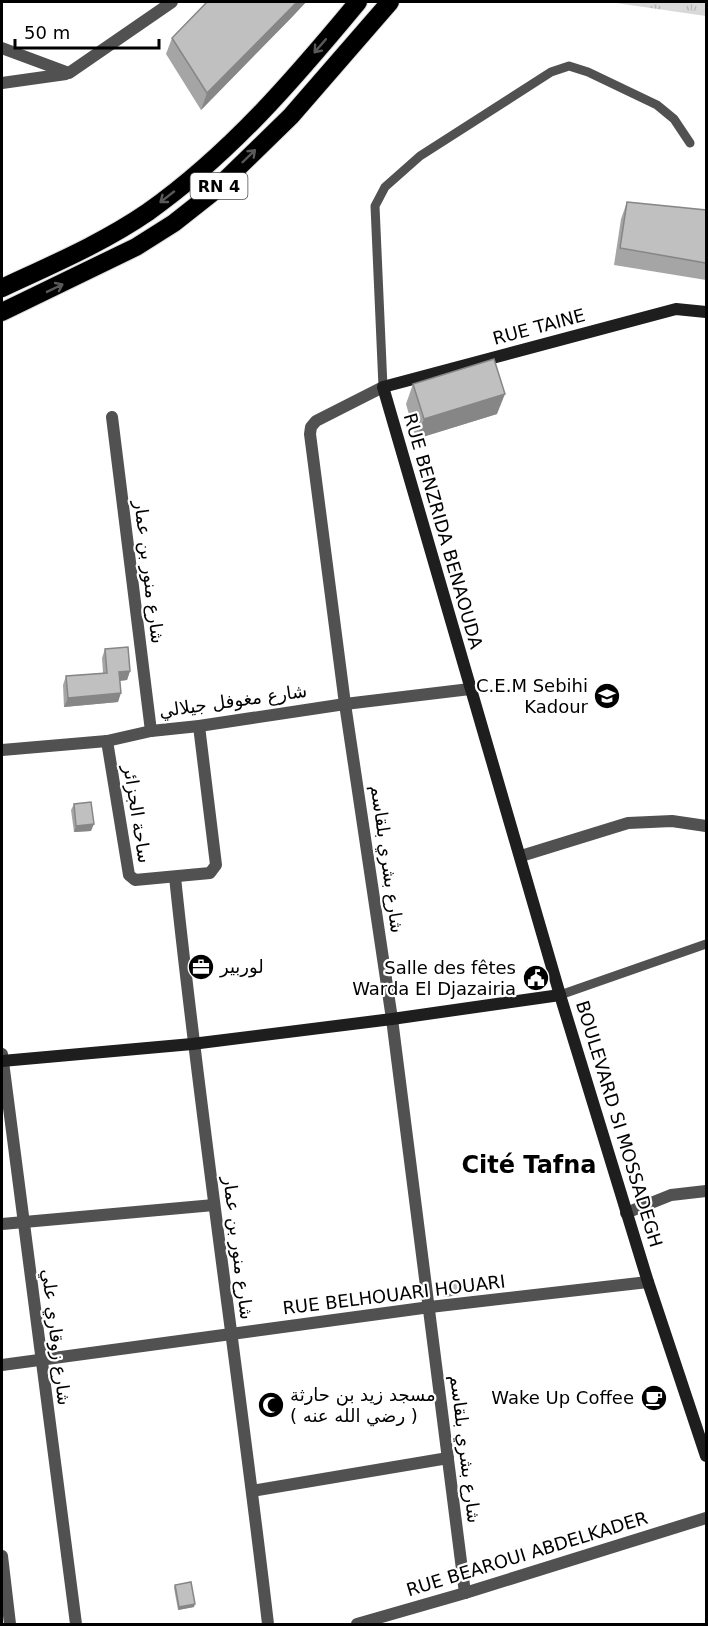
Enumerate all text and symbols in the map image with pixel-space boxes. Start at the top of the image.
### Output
scale bar [15,12,159,50]
text: 50 m [24,22,70,43]
one-way arrow [314,38,327,54]
one-way arrow [242,149,257,164]
road number: RN 4 [190,173,248,199]
one-way arrow [159,191,175,204]
one-way arrow [45,281,63,293]
street label: RUE TAINE [490,304,587,349]
street label: RUE BENZRIDA BENAOUDA [400,411,487,652]
street label: شارع منور بن عمار [129,498,169,645]
place label: C.E.M Sebihi Kadour [476,675,589,717]
street label: شارع مغوفل جيلالي [158,680,308,722]
school or university icon: C.E.M Sebihi Kadour [592,681,622,711]
street label: ساحة الجزائر [118,762,156,865]
street label: شارع بشري بلقاسم [366,784,408,934]
office icon: لوربير [186,952,216,982]
place label: لوربير [219,956,264,978]
place label: Salle des fêtes Warda El Djazairia [352,957,516,999]
public building icon: Salle des fêtes Warda El Djazairia [521,963,551,993]
street label: BOULEVARD SI MOSSADEGH [572,998,667,1250]
district label: Cité Tafna [461,1151,597,1179]
street label: شارع منور بن عمار [218,1174,258,1321]
street label: شارع زوقاري علي [37,1267,75,1407]
street label: RUE BELHOUARI HOUARI [281,1270,507,1319]
street label: شارع بشري بلقاسم [445,1374,485,1524]
cafe icon: Wake Up Coffee [639,1383,669,1413]
place label: مسجد زيد بن حارثة ( رضي الله عنه ) [290,1384,436,1427]
place label: Wake Up Coffee [491,1387,634,1408]
mosque icon: مسجد زيد بن حارثة ( رضي الله عنه ) [256,1390,286,1420]
street label: RUE BEAROUI ABDELKADER [404,1507,650,1600]

